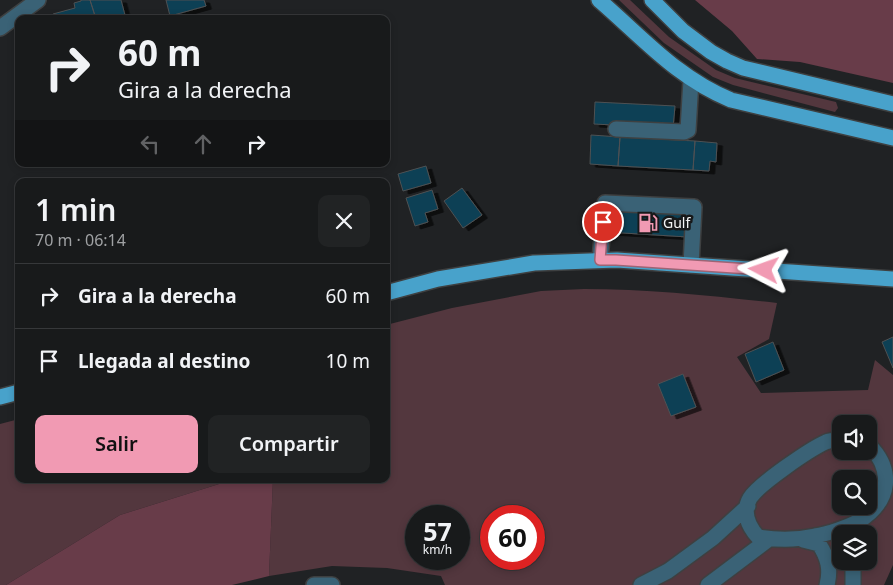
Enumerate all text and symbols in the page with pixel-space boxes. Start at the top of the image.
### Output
text: 60 m [118,29,201,76]
icon: right [35,35,100,100]
text: Gira a la derecha [118,74,292,104]
icon: left [136,130,164,158]
icon: ahead [189,130,217,158]
icon: right [242,130,270,158]
text: 1 min [35,189,116,230]
button: close [318,195,370,247]
pin [582,201,624,243]
icon: arrive [589,208,617,236]
fuel station icon: Gulf [637,212,659,234]
place label: Gulf [663,213,691,232]
text: 70 m · 06:14 [35,229,126,251]
position arrow [737,243,789,295]
icon: right [35,282,63,310]
text: Gira a la derecha [78,283,237,309]
text: 60 m [326,283,370,309]
icon: arrive [35,347,63,375]
text: Llegada al destino [78,348,250,374]
text: 10 m [326,348,370,374]
button: Salir [35,415,198,473]
button: Compartir [208,415,370,473]
map controls [832,415,877,570]
button: sound [832,415,877,460]
button: search [832,470,877,515]
speed limit sign: 60 [480,505,545,570]
text: 57 [423,514,452,548]
button: layers [832,525,877,570]
text: km/h [423,541,452,558]

